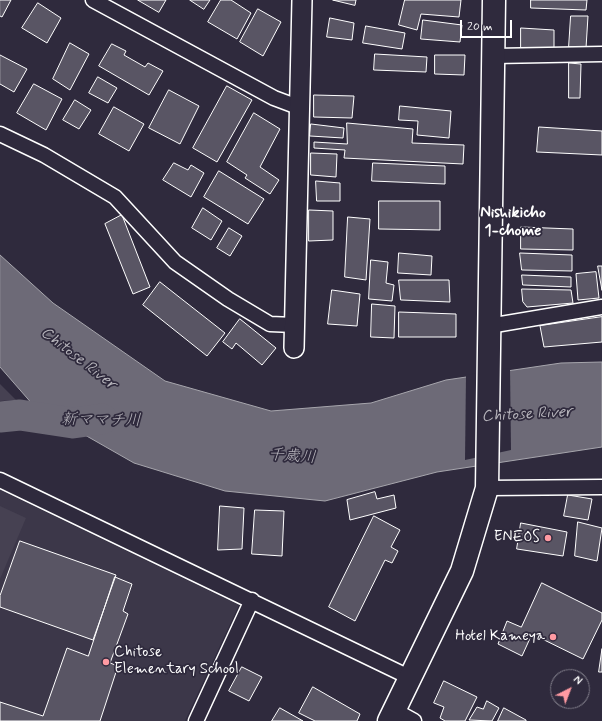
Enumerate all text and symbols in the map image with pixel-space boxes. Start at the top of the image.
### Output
scale bar [462,12,514,38]
text: 20 m [467,19,493,35]
district label: Nishikicho 1-chome [480,204,546,242]
water label: Chitose River [36,323,120,395]
water label: Chitose River [481,403,573,427]
water label: 新ママチ川 [61,411,141,431]
water label: 千歳川 [267,446,317,468]
place label: ENEOS [494,529,540,547]
marker: ENEOS [543,533,553,543]
place label: Hotel Kameya [455,628,545,646]
marker: Hotel Kameya [548,632,558,642]
place label: Chitose Elementary School [114,644,239,679]
marker: Chitose Elementary School [101,657,111,667]
north arrow [550,669,590,709]
text: N [570,673,585,688]

